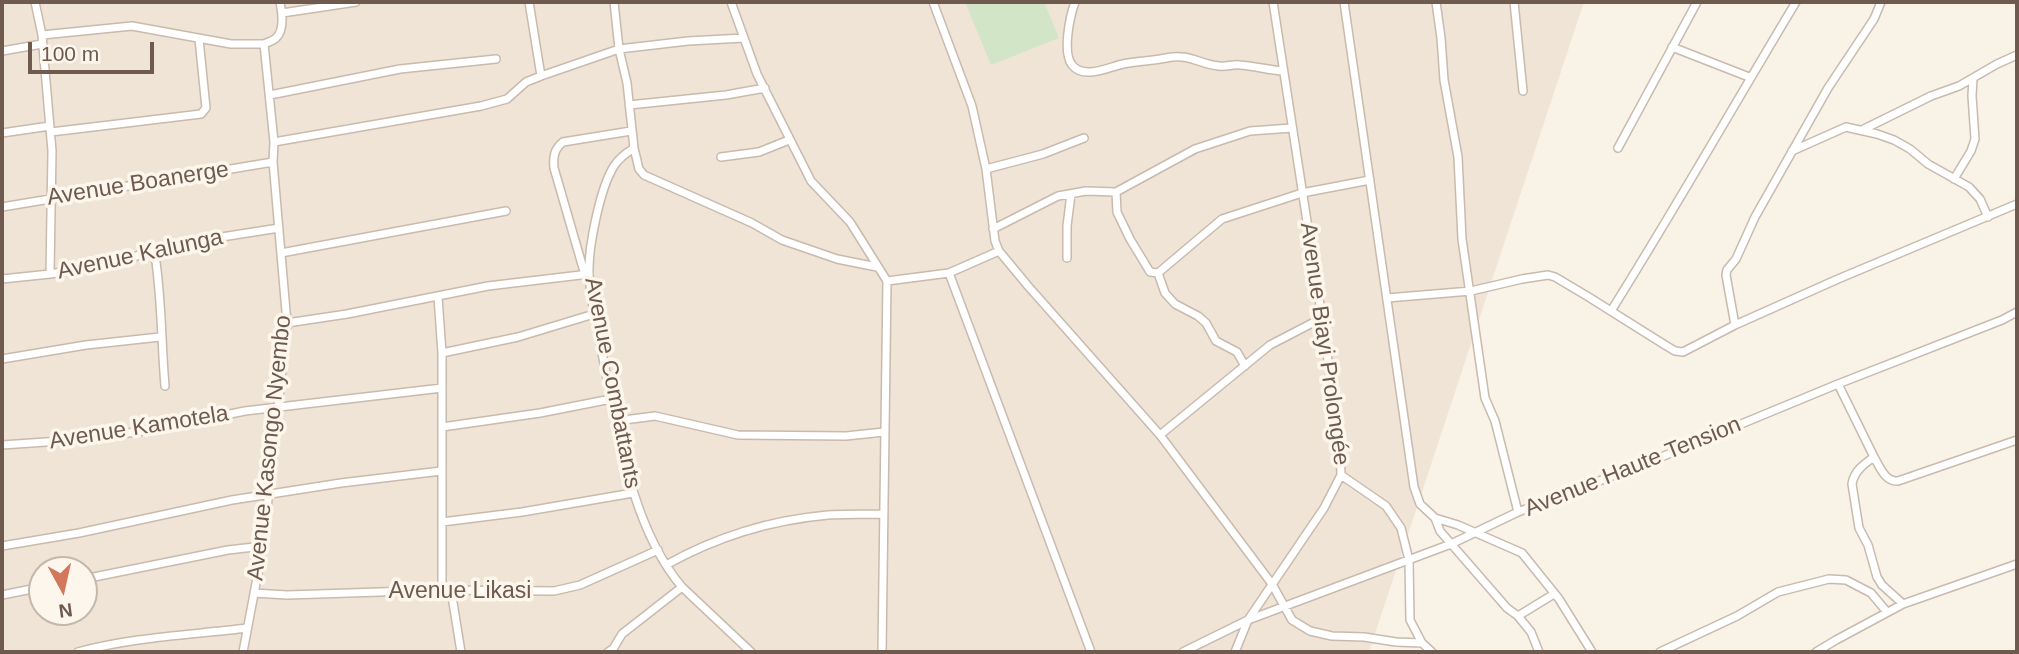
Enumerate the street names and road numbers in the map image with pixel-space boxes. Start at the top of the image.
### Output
street label: Avenue Boanerge [45,156,231,212]
street label: Avenue Biayi Prolongée [1293,221,1355,467]
street label: Avenue Kalunga [55,224,225,286]
street label: Avenue Combattants [578,275,646,491]
street label: Avenue Kasongo Nyembo [242,314,298,582]
street label: Avenue Kamotela [47,400,231,456]
street label: Avenue Haute Tension [1521,411,1745,523]
street label: Avenue Likasi [389,578,531,606]

